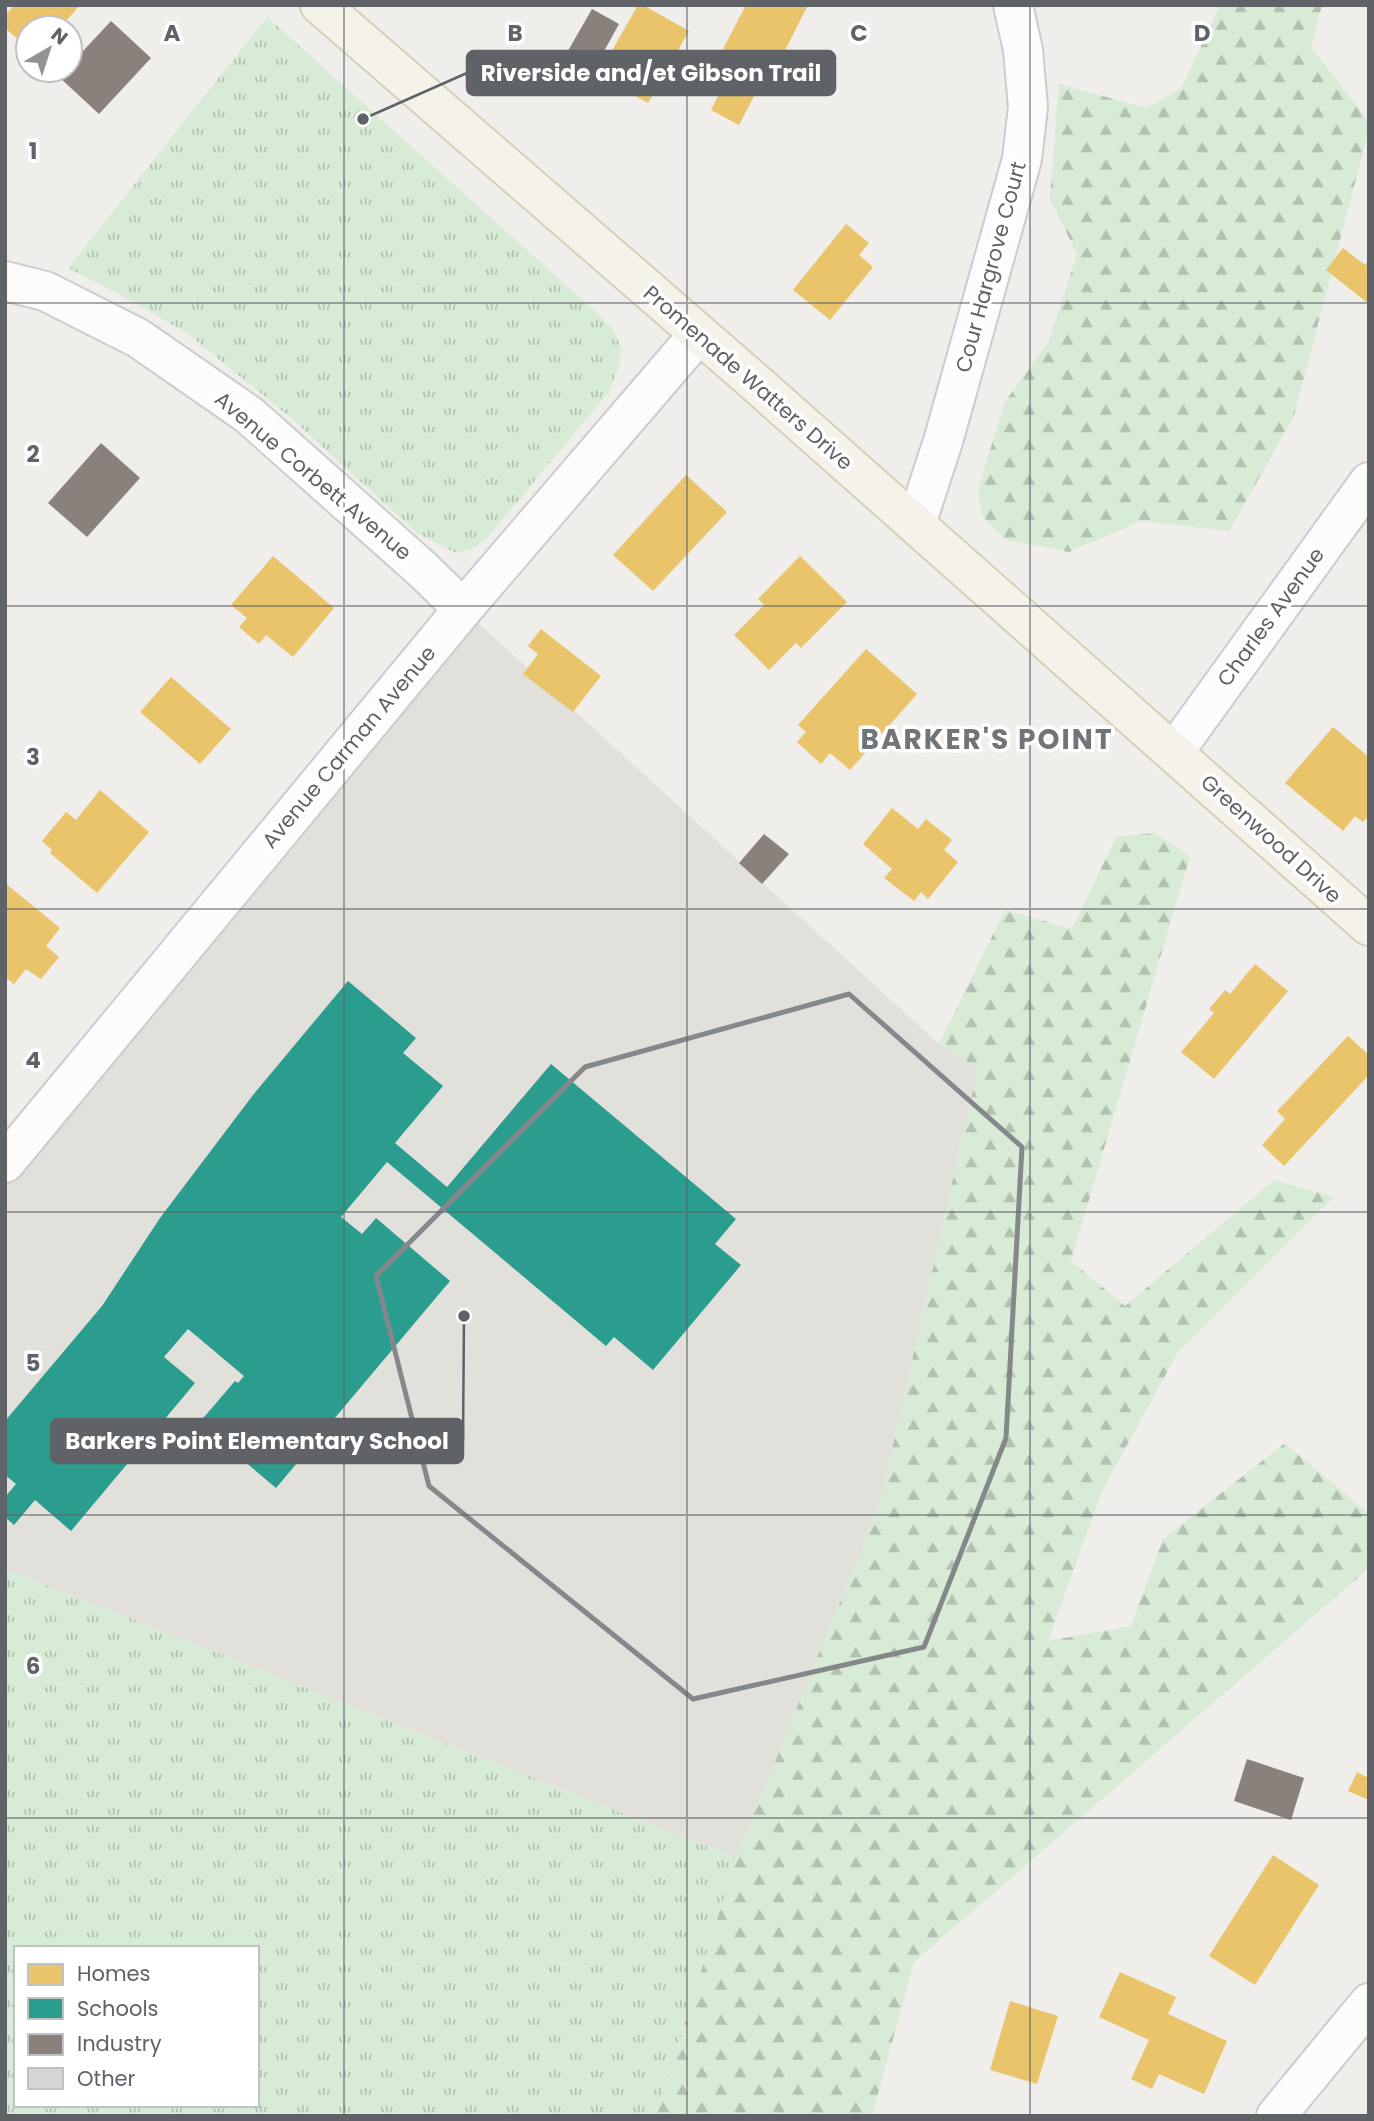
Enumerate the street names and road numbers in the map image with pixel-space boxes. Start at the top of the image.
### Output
street label: Cour Hargrove Court [948,158,1033,376]
street label: Promenade Watters Drive [637,279,859,477]
street label: Avenue Corbett Avenue [209,385,418,567]
street label: Charles Avenue [1210,541,1331,692]
street label: Avenue Carman Avenue [255,639,442,854]
street label: Greenwood Drive [1195,768,1348,910]

